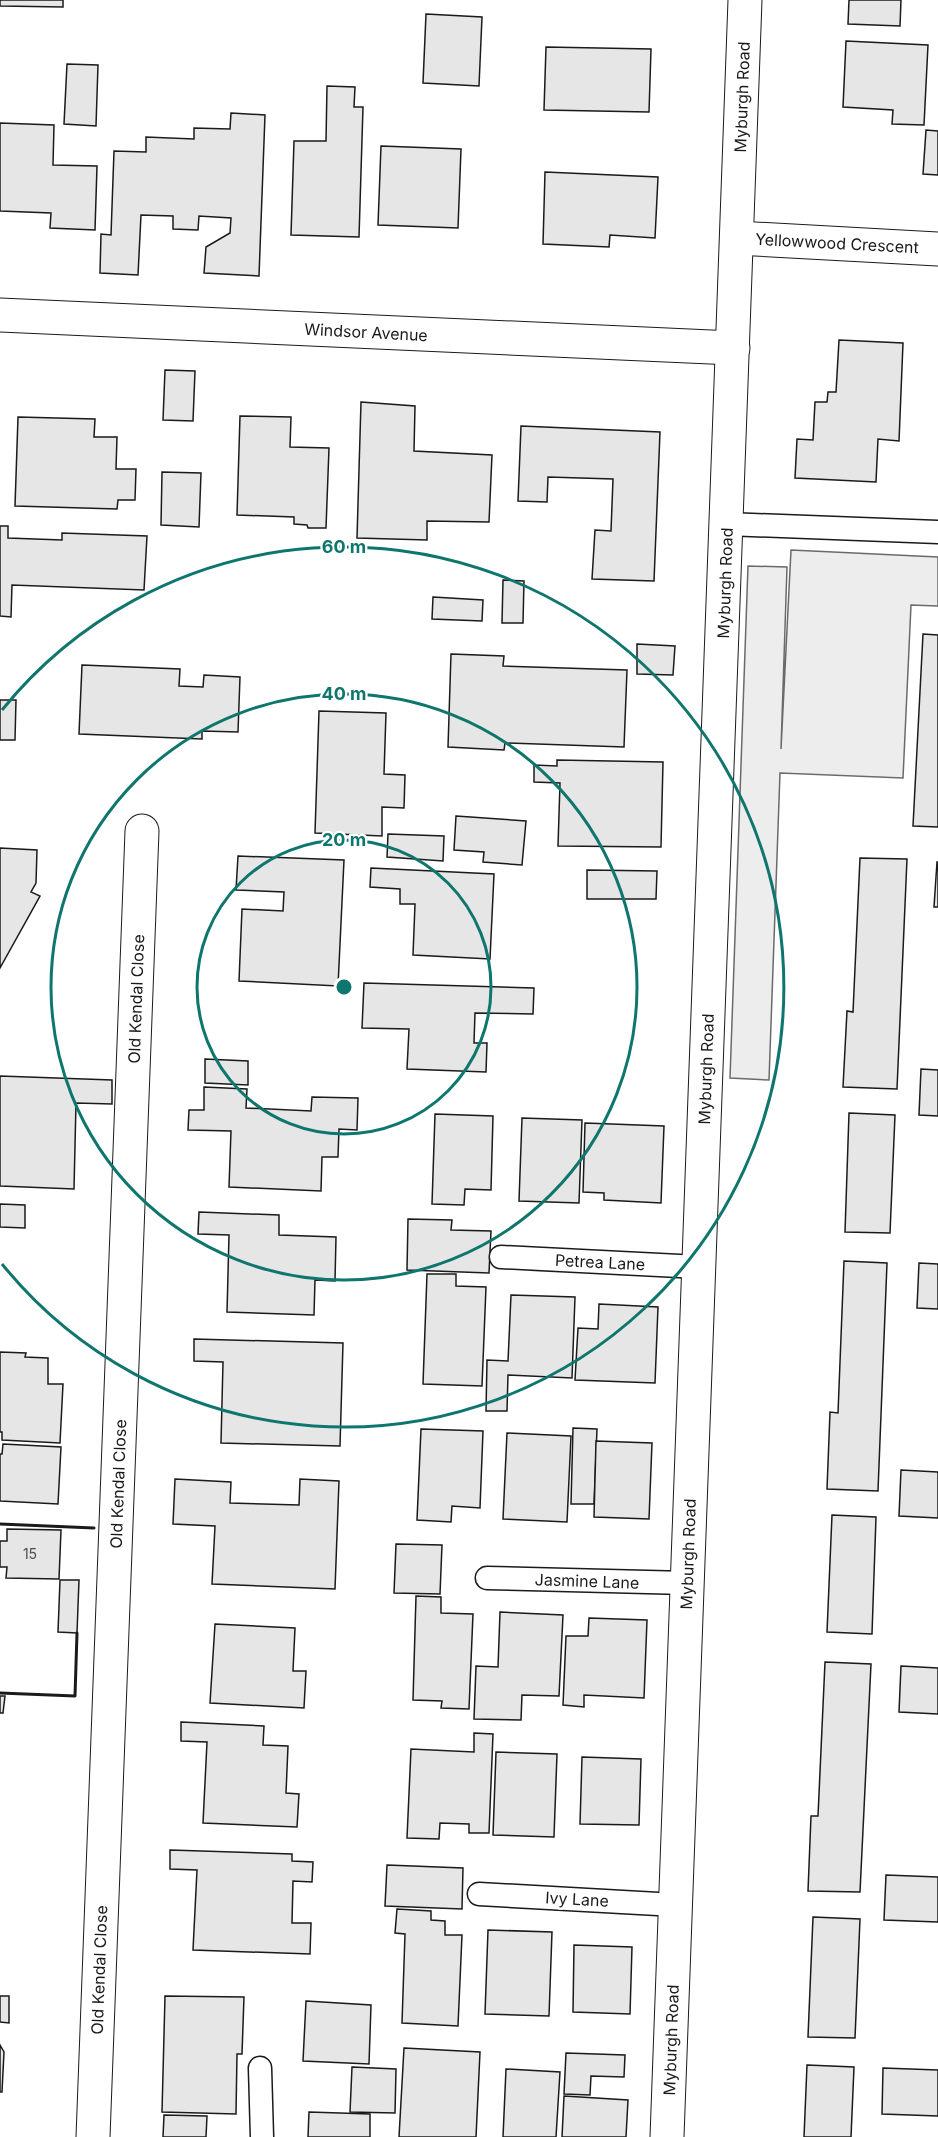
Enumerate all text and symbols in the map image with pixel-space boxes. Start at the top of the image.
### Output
street label: Myburgh Road [730,41,754,153]
street label: Yellowwood Crescent [755,229,919,257]
street label: Windsor Avenue [304,319,428,345]
street label: Myburgh Road [713,527,737,639]
text: 60 m [322,536,366,557]
text: 40 m [322,683,367,704]
text: 20 m [322,829,366,850]
street label: Old Kendal Close [124,934,148,1064]
centre of rings [334,977,354,997]
street label: Myburgh Road [694,1013,718,1125]
street label: Petrea Lane [554,1250,646,1274]
street label: Old Kendal Close [106,1419,130,1549]
street label: Myburgh Road [676,1498,700,1610]
house number: 15 [23,1545,37,1562]
street label: Jasmine Lane [534,1569,640,1593]
street label: Ivy Lane [545,1887,609,1911]
street label: Old Kendal Close [87,1905,111,2035]
street label: Myburgh Road [659,1984,683,2096]

